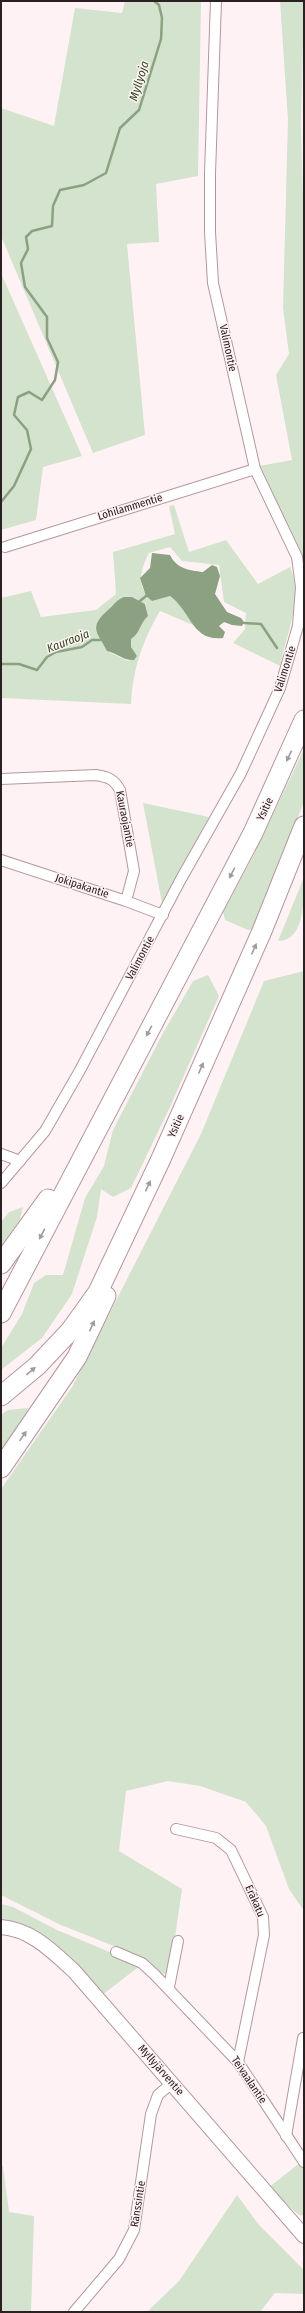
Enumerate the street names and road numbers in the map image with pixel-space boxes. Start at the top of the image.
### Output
street label: Valimontie [217,323,239,373]
street label: Lohilammentie [96,491,164,523]
street label: Valimontie [271,644,299,694]
street label: Kauraojantie [113,790,137,848]
street label: Ysitie [254,795,276,823]
street label: Jokipakantie [53,871,111,901]
street label: Valimontie [123,934,157,982]
street label: Ysitie [165,1112,187,1140]
street label: Eräkatu [242,1883,268,1919]
street label: Myllyjärventie [135,2042,187,2098]
street label: Teivaalantie [229,2054,269,2106]
street label: Ränssintie [128,2180,148,2228]

